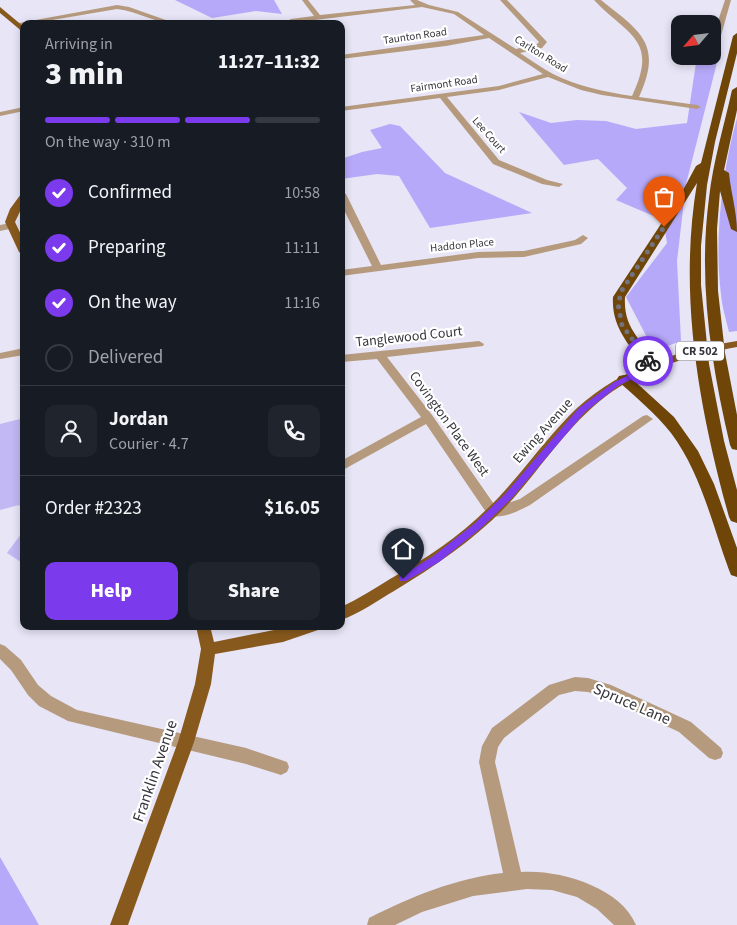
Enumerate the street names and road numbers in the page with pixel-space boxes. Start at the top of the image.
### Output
street label: Taunton Road [382,24,448,48]
street label: Carlton Road [512,32,570,76]
street label: Fairmont Road [409,72,479,96]
street label: Lee Court [469,114,510,157]
street label: Haddon Place [429,234,495,256]
street label: Tanglewood Court [355,321,464,353]
road number: CR 502 [676,342,724,361]
street label: Covington Place West [404,367,494,481]
street label: Ewing Avenue [508,394,578,468]
street label: Spruce Lane [590,678,674,730]
street label: Franklin Avenue [127,717,183,825]

